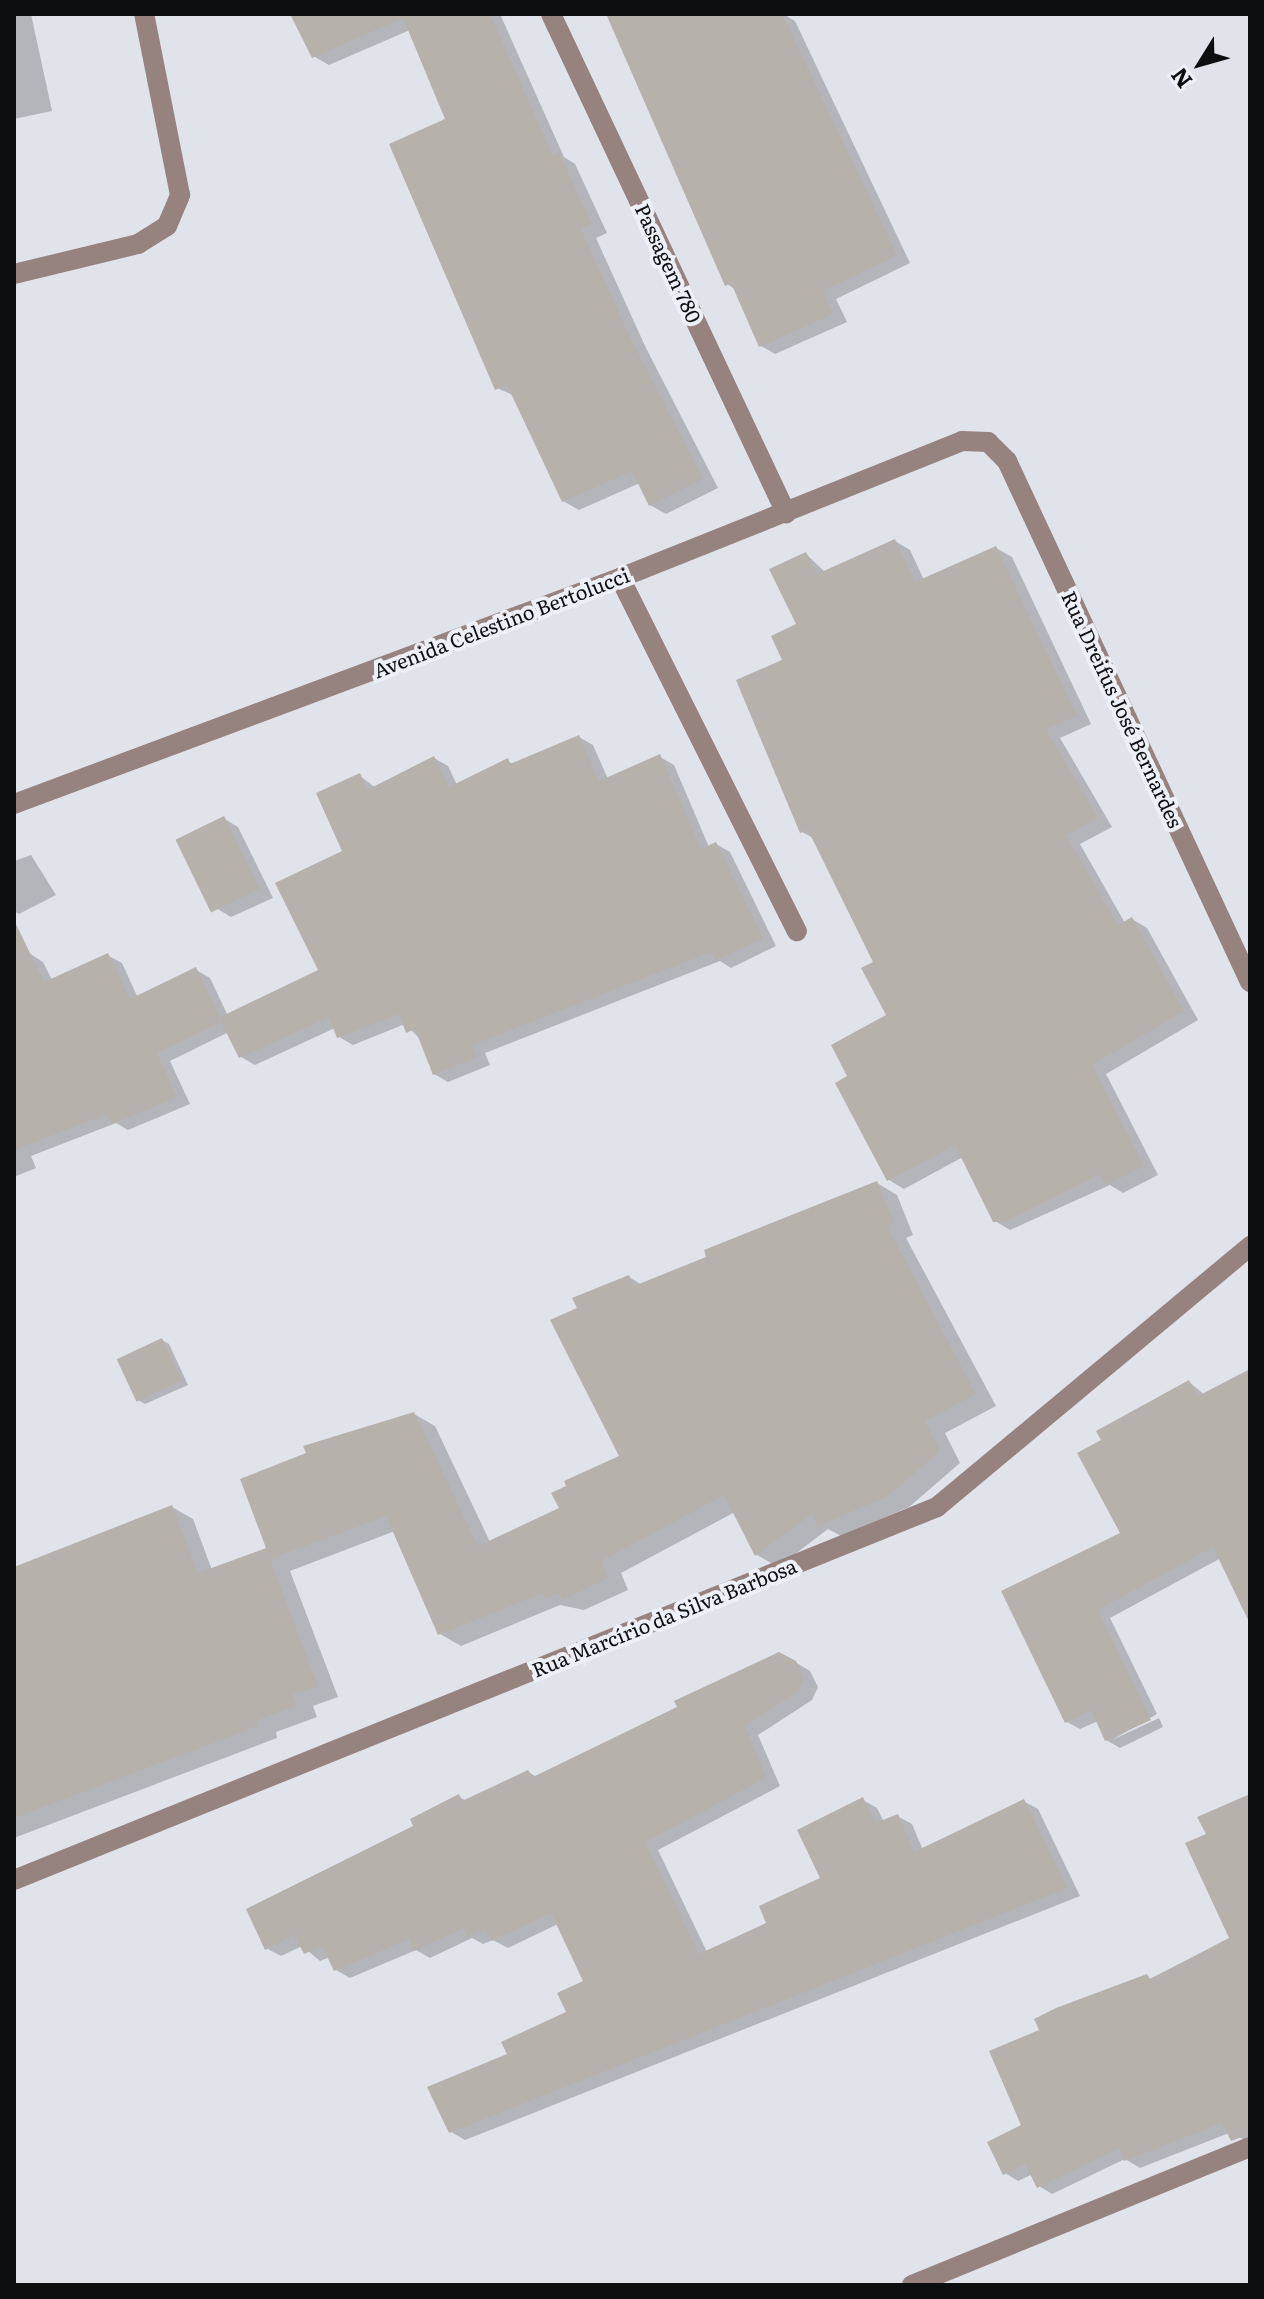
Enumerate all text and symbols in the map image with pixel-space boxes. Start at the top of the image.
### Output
north arrow [1160,24,1240,104]
text: N [1162,61,1199,96]
street label: Passagem 780 [631,200,707,326]
street label: Avenida Celestino Bertolucci [370,562,632,682]
street label: Rua Dreifus José Bernardes [1058,587,1188,831]
street label: Rua Marcírio da Silva Barbosa [528,1553,800,1681]

